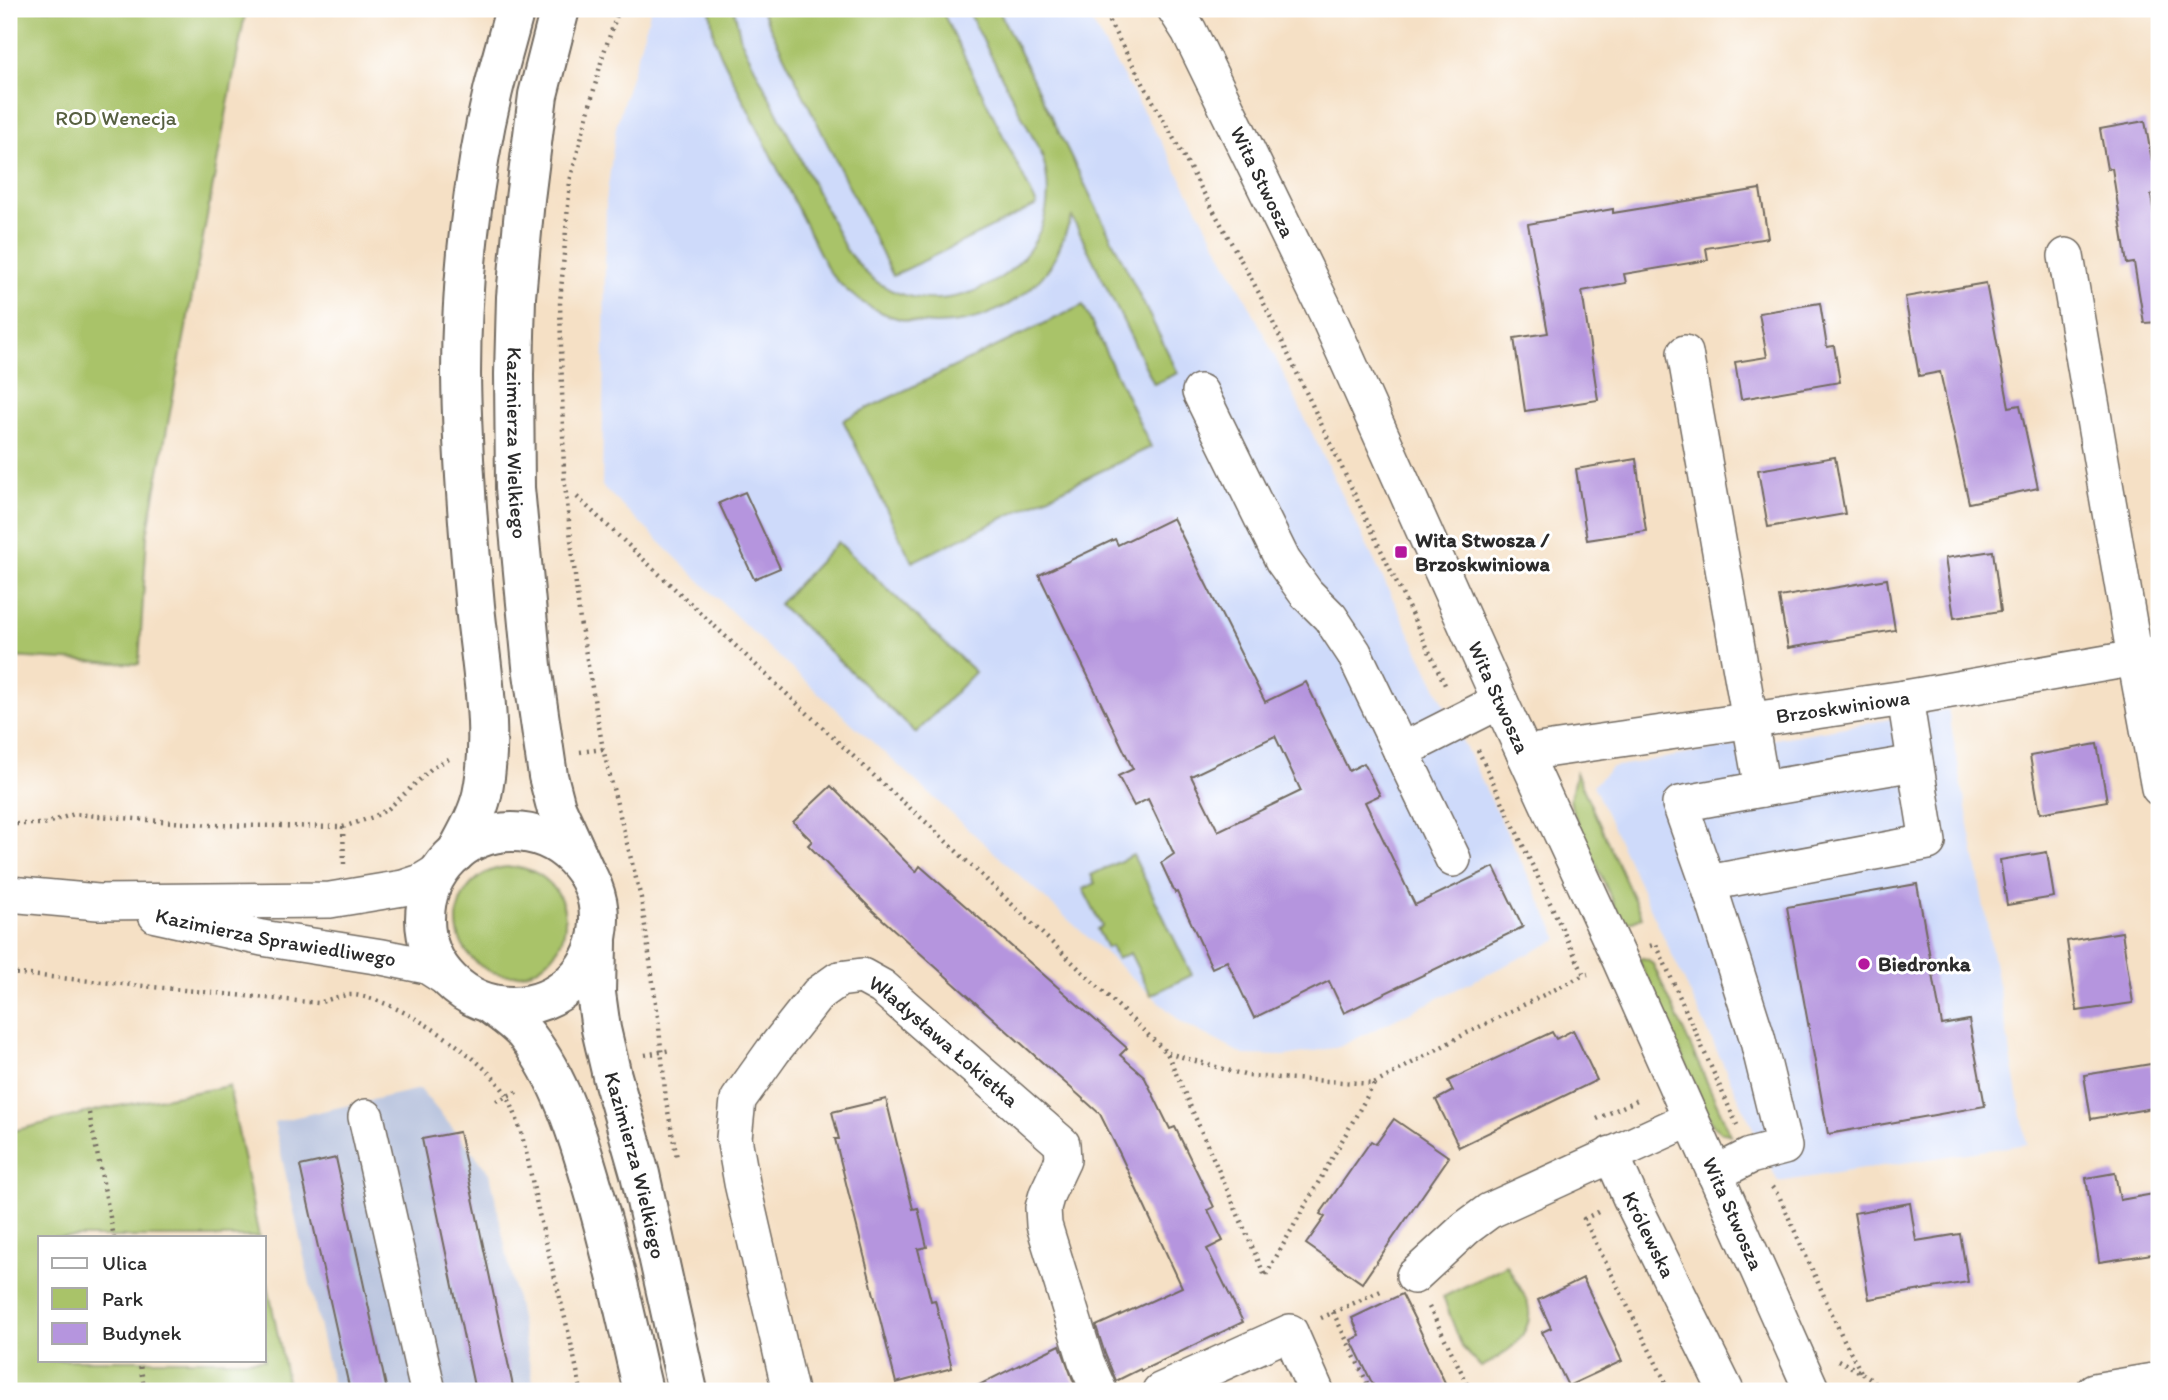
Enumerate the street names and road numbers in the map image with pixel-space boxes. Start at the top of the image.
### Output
street label: Wita Stwosza [1225,122,1301,242]
street label: Kazimierza Wielkiego [502,347,533,540]
street label: Wita Stwosza [1463,637,1536,757]
street label: Brzoskwiniowa [1774,684,1911,729]
street label: Kazimierza Sprawiedliwego [153,902,398,972]
street label: Władysława Łokietka [865,969,1024,1112]
street label: Kazimierza Wielkiego [599,1069,671,1261]
street label: Wita Stwosza [1697,1153,1769,1274]
street label: Królewska [1617,1187,1681,1282]

